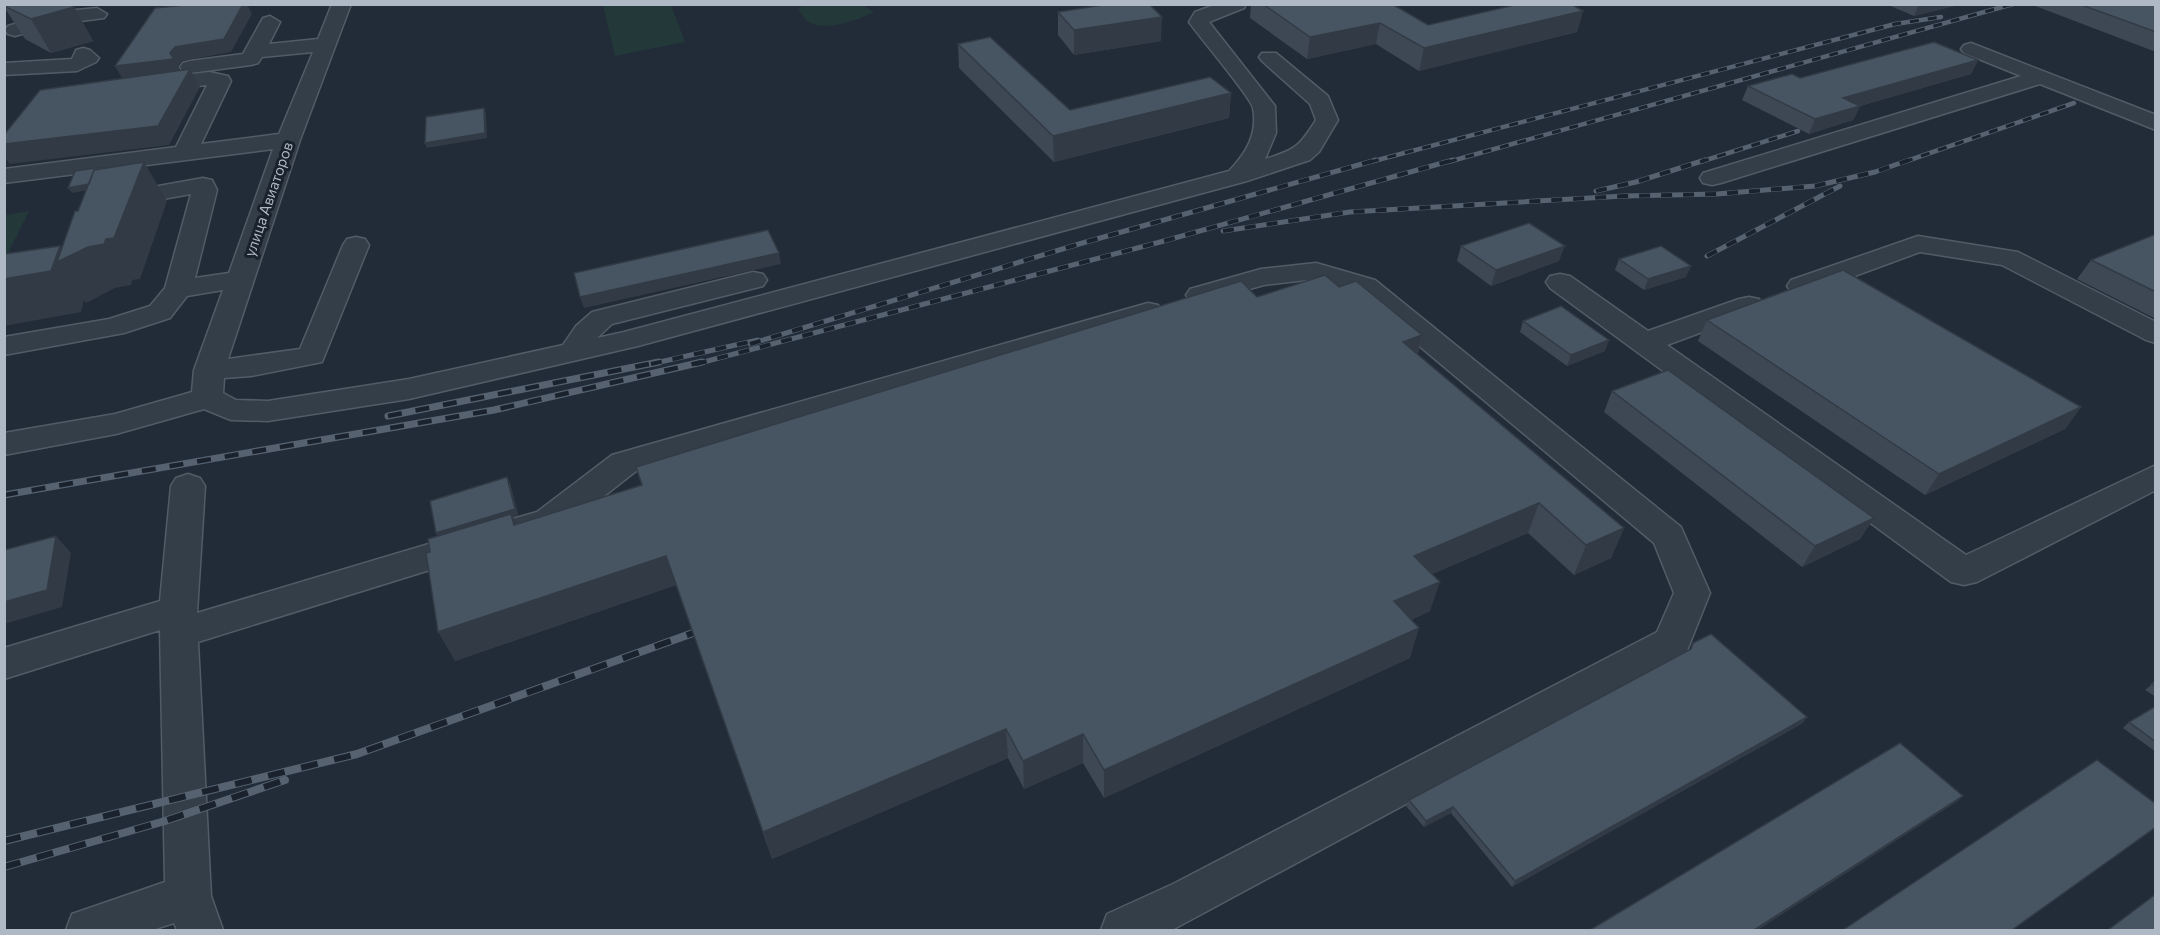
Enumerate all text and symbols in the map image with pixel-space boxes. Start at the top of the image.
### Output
street label: улица Авиаторов [240,139,296,259]

